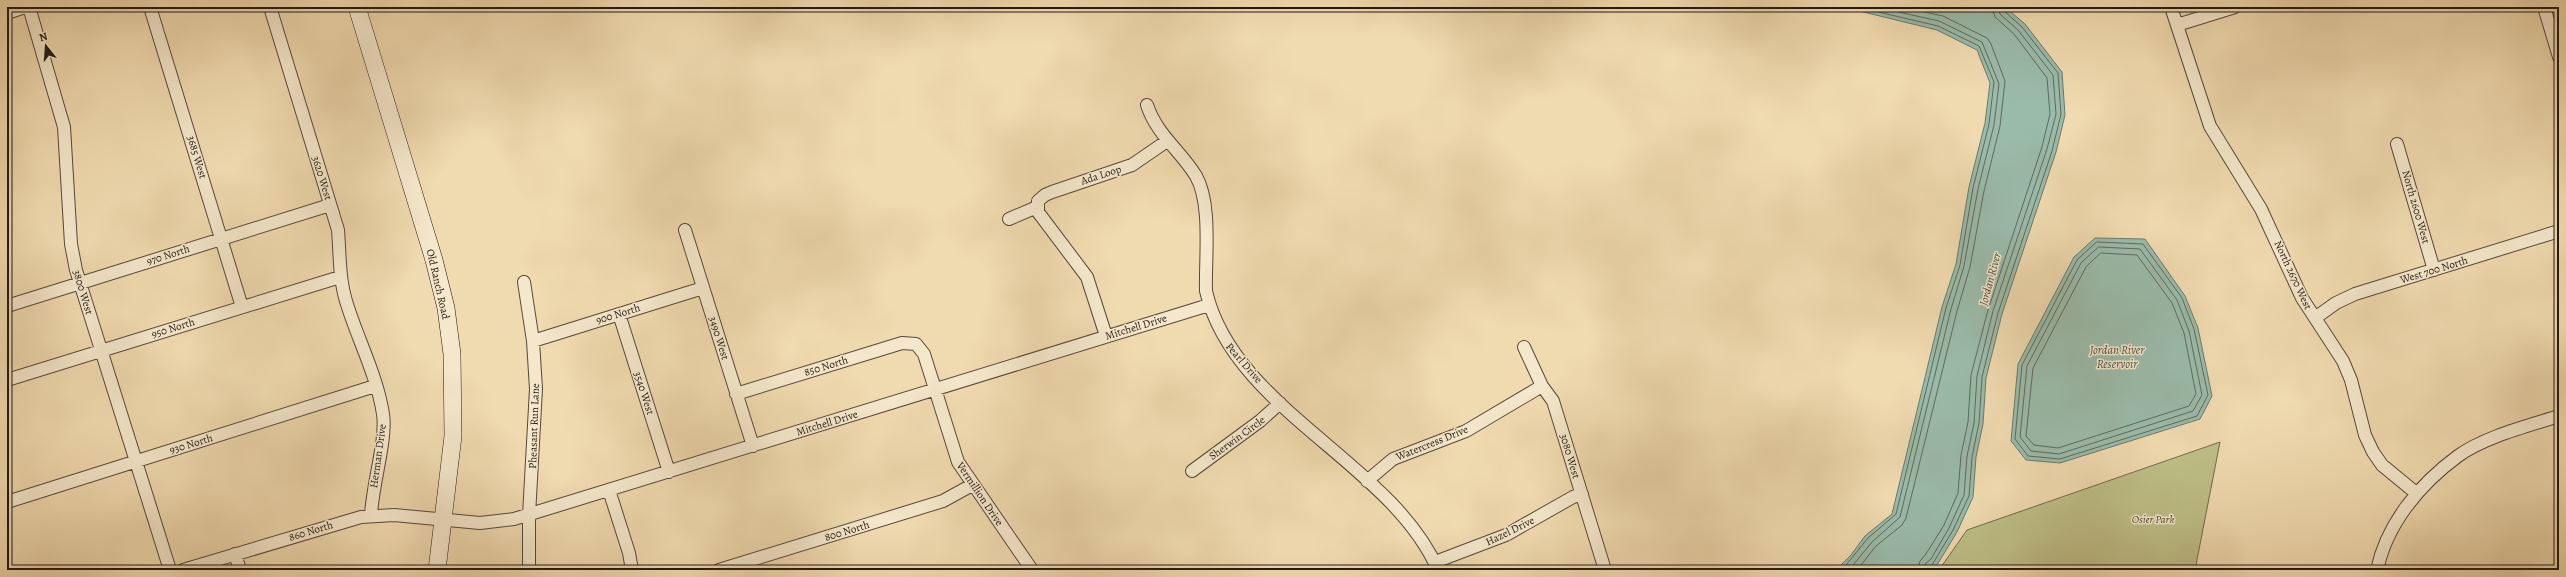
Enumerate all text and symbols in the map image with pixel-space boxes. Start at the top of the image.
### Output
north arrow [26,26,66,66]
text: N [37,29,49,45]
street label: 3685 West [183,134,211,181]
street label: 3620 West [308,154,336,202]
street label: Ada Loop [1078,161,1123,189]
street label: North 2600 West [2398,169,2434,246]
street label: North 2670 West [2270,238,2316,312]
street label: 970 North [144,241,192,269]
street label: Old Ranch Road [423,247,453,321]
water label: Jordan River [1975,250,2005,308]
street label: West 700 North [2397,253,2470,288]
street label: 3800 West [69,268,97,317]
street label: 900 North [594,300,642,328]
street label: Mitchell Drive [1103,311,1169,343]
street label: 950 North [149,314,197,342]
street label: 3490 West [705,314,733,362]
street label: Pearl Drive [1222,339,1266,387]
water label: Jordan River Reservoir [2089,342,2145,372]
street label: 850 North [802,352,850,380]
street label: 3540 West [630,369,658,417]
street label: Pheasant Run Lane [525,383,543,469]
street label: Mitchell Drive [794,407,860,439]
street label: Sherwin Circle [1206,412,1268,464]
street label: Watercress Drive [1393,422,1470,465]
street label: Herman Drive [366,423,390,489]
street label: 930 North [168,430,215,458]
street label: 3080 West [1556,432,1584,481]
street label: Vermillion Drive [952,458,1007,529]
park label: Osier Park [2132,512,2174,527]
street label: Hazel Drive [1483,513,1537,549]
street label: 860 North [287,517,335,545]
street label: 800 North [823,517,871,545]

